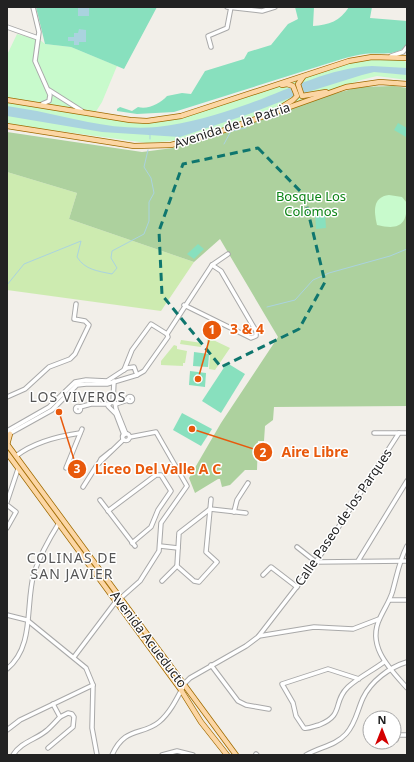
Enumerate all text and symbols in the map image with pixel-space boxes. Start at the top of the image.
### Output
street label: Avenida de la Patria [172,98,292,152]
park label: Bosque Los Colomos [276,187,346,220]
callout: 3 & 4 [202,317,272,343]
text: 3 & 4 [230,319,264,338]
text: 1 [209,321,215,338]
district label: LOS VIVEROS [30,387,126,406]
callout: Aire Libre [253,439,356,465]
text: Aire Libre [281,442,349,461]
text: 2 [260,444,267,461]
street label: Calle Paseo de los Parques [290,445,396,589]
callout: Liceo Del Valle A C [67,456,229,482]
text: Liceo Del Valle A C [95,459,221,478]
text: 3 [74,460,81,477]
district label: COLINAS DE SAN JAVIER [27,548,117,583]
street label: Avenida Acueducto [107,587,191,691]
north arrow [362,710,402,750]
text: N [378,712,386,727]

